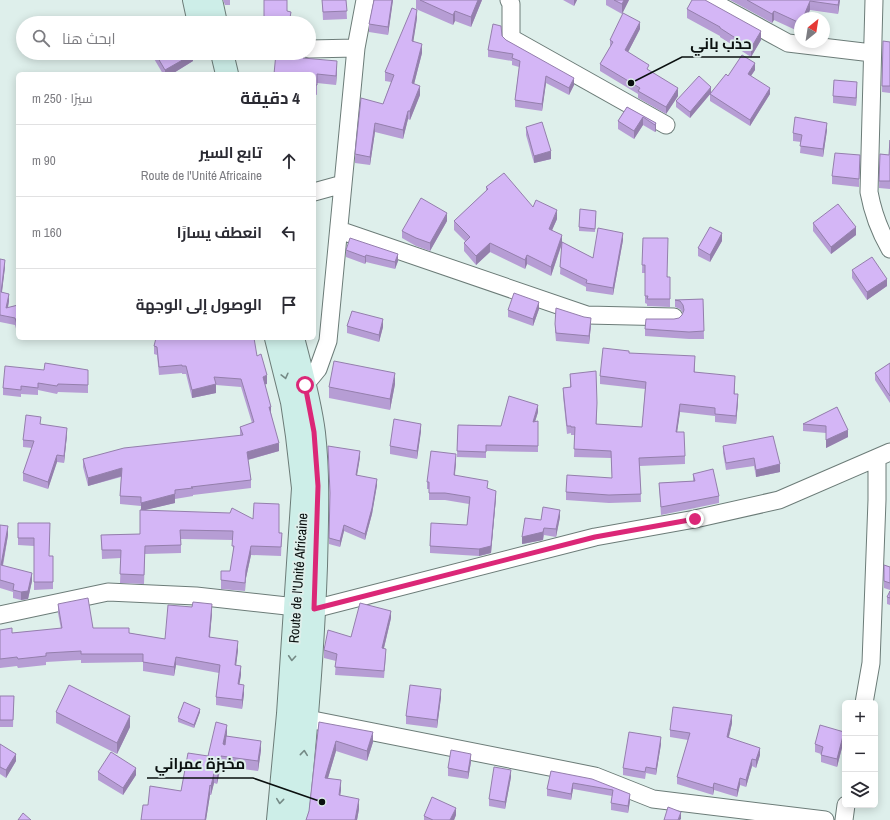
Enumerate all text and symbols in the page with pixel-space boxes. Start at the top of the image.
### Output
north arrow [794,12,830,48]
search box [16,16,316,60]
icon: search [30,27,52,49]
text: ابحث هنا [62,28,116,49]
callout: حذب باني [682,30,760,57]
text: حذب باني [690,33,752,56]
text: 4 دقيقة [240,86,300,109]
text: سيرًا · 250 m [32,90,93,107]
text: تابع السير [199,142,262,163]
icon: ahead [278,150,300,172]
text: 90 m [32,152,56,169]
text: Route de l'Unité Africaine [141,167,262,184]
text: انعطف يسارًا [177,222,262,243]
icon: left [278,222,300,244]
text: 160 m [32,224,62,241]
text: الوصول إلى الوجهة [136,294,262,315]
icon: arrive [278,294,300,316]
one-way arrow [281,373,289,379]
route start [296,376,314,394]
route end [686,510,704,528]
street label: Route de l'Unité Africaine [284,512,312,644]
one-way arrow [288,655,297,661]
map controls [842,700,878,808]
button: + [842,700,878,736]
button: − [842,736,878,772]
one-way arrow [299,750,308,756]
callout: مخبزة عمراني [147,751,253,778]
text: مخبزة عمراني [155,753,245,776]
button: layers [842,772,878,808]
one-way arrow [276,798,285,804]

